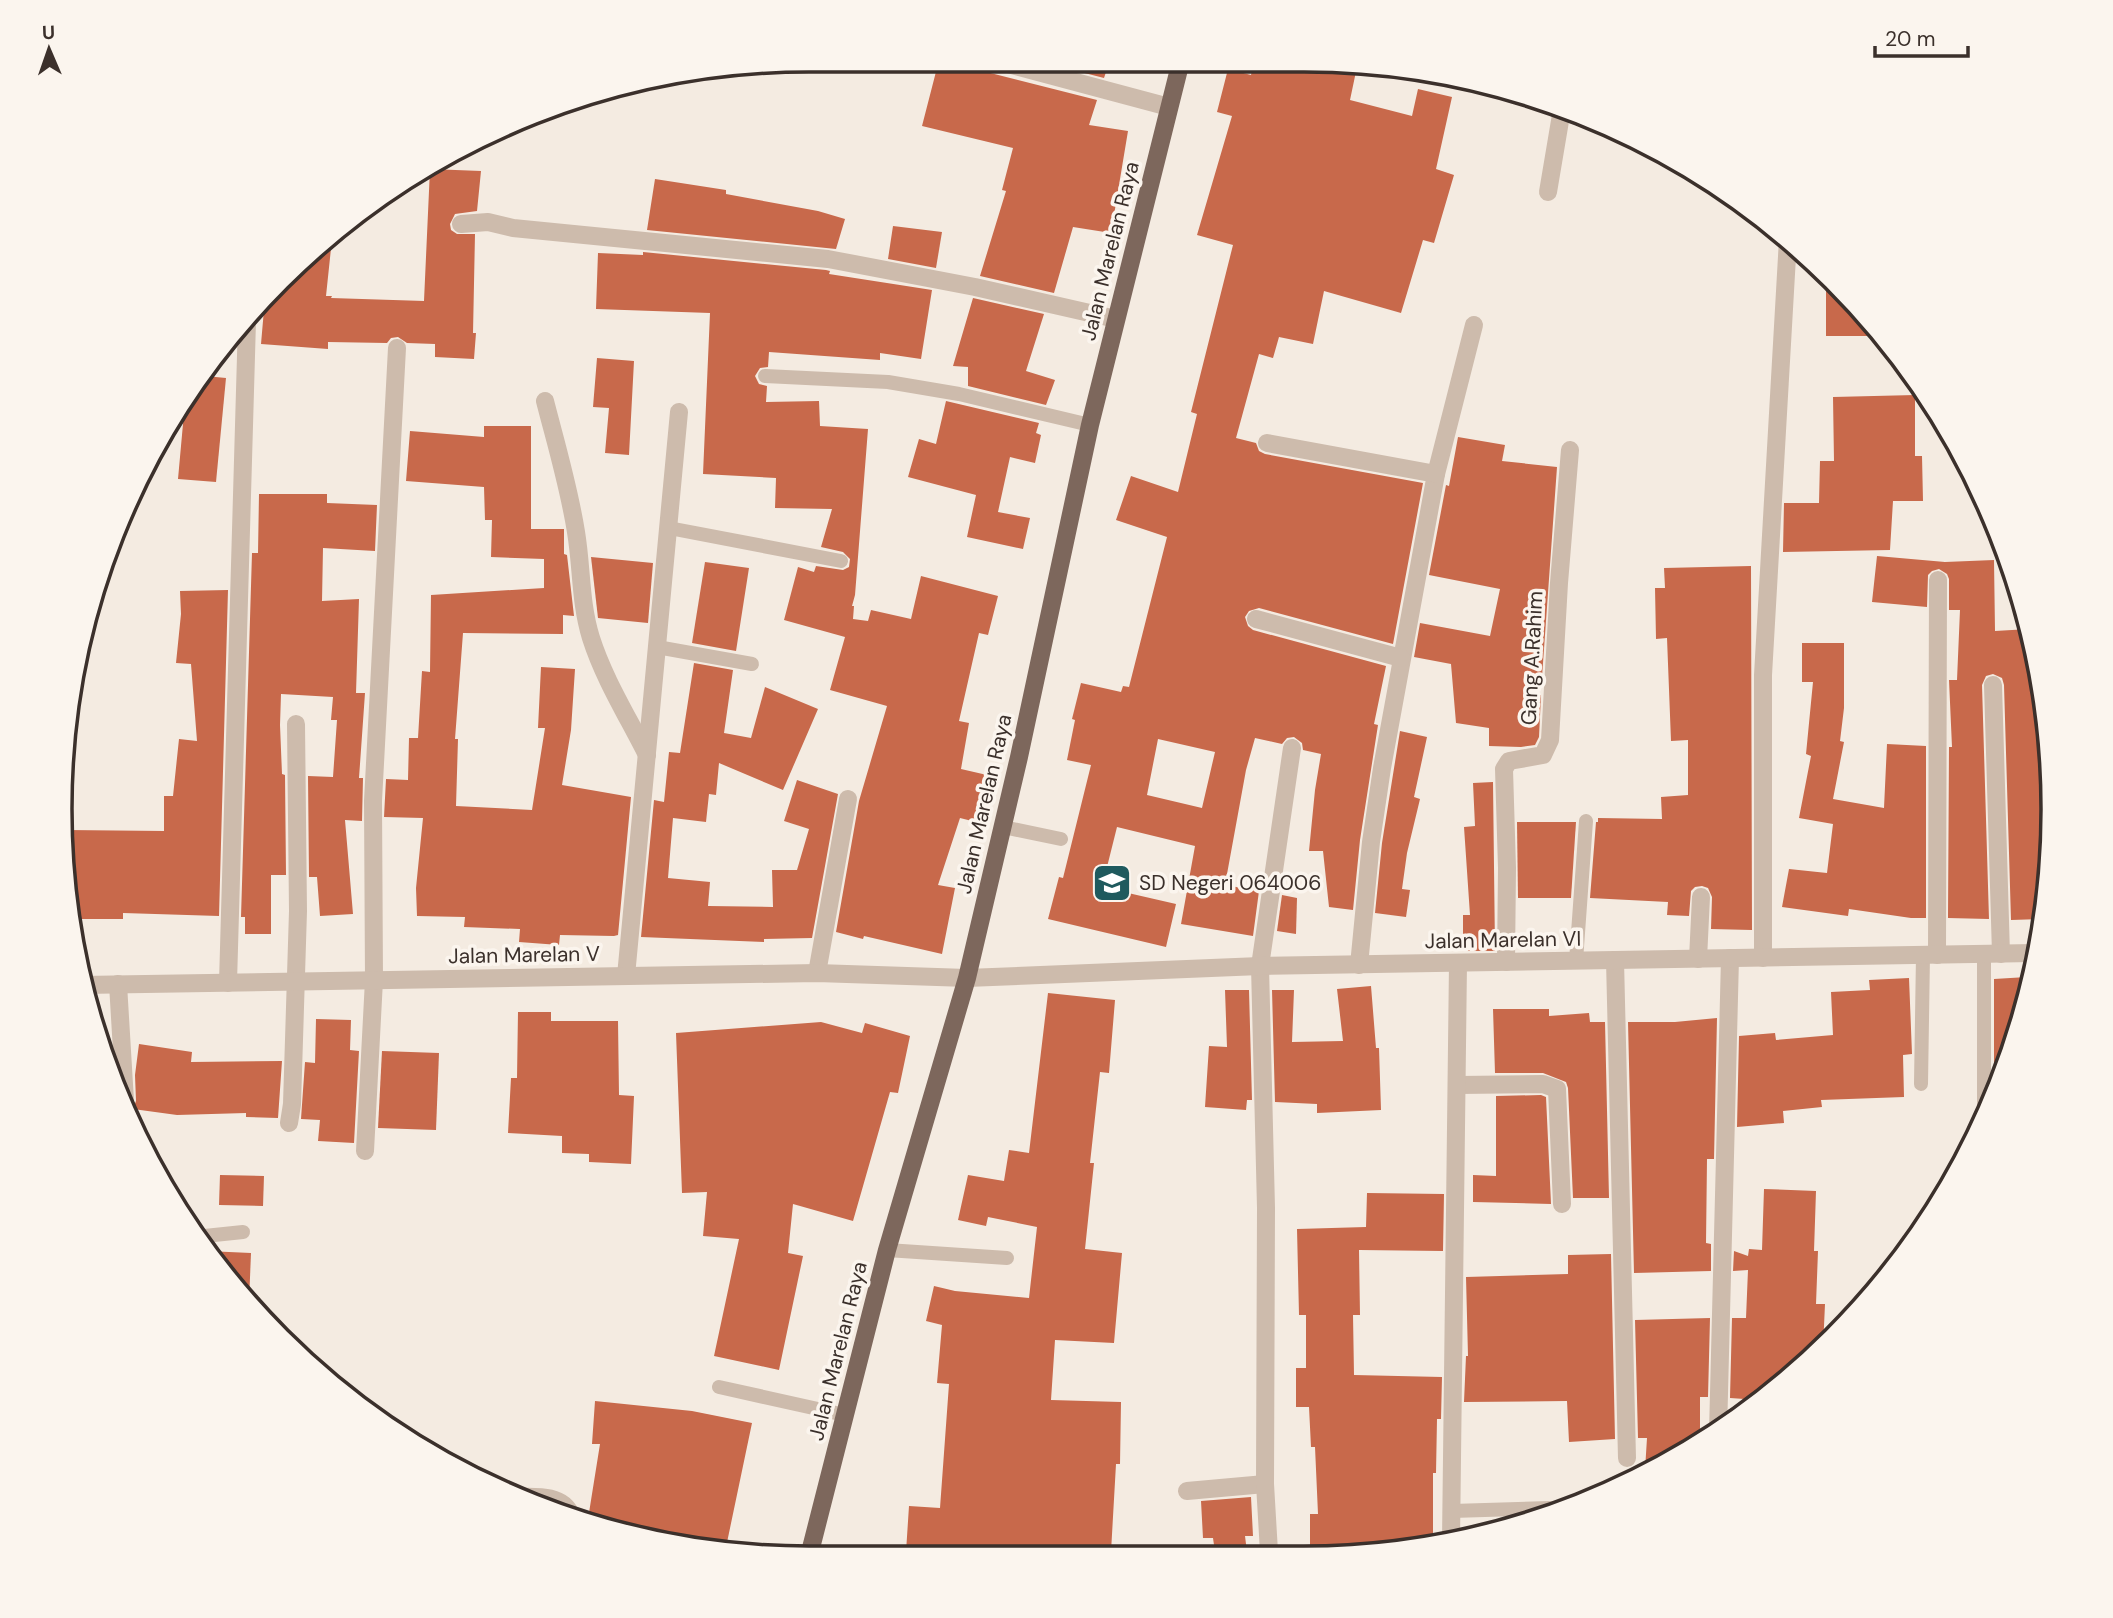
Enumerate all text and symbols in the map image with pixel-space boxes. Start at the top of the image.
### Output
north arrow [14,14,84,84]
scale bar [1875,14,1968,58]
text: U [41,20,55,45]
text: 20 m [1885,25,1936,53]
street label: Jalan Marelan Raya [1074,159,1146,343]
street label: Gang A.Rahim [1515,590,1549,726]
street label: Jalan Marelan Raya [950,711,1018,897]
school or university icon: SD Negeri 064006 [1091,862,1133,904]
place label: SD Negeri 064006 [1139,869,1321,897]
street label: Jalan Marelan VI [1424,925,1582,955]
street label: Jalan Marelan V [448,940,600,970]
street label: Jalan Marelan Raya [802,1259,874,1443]

